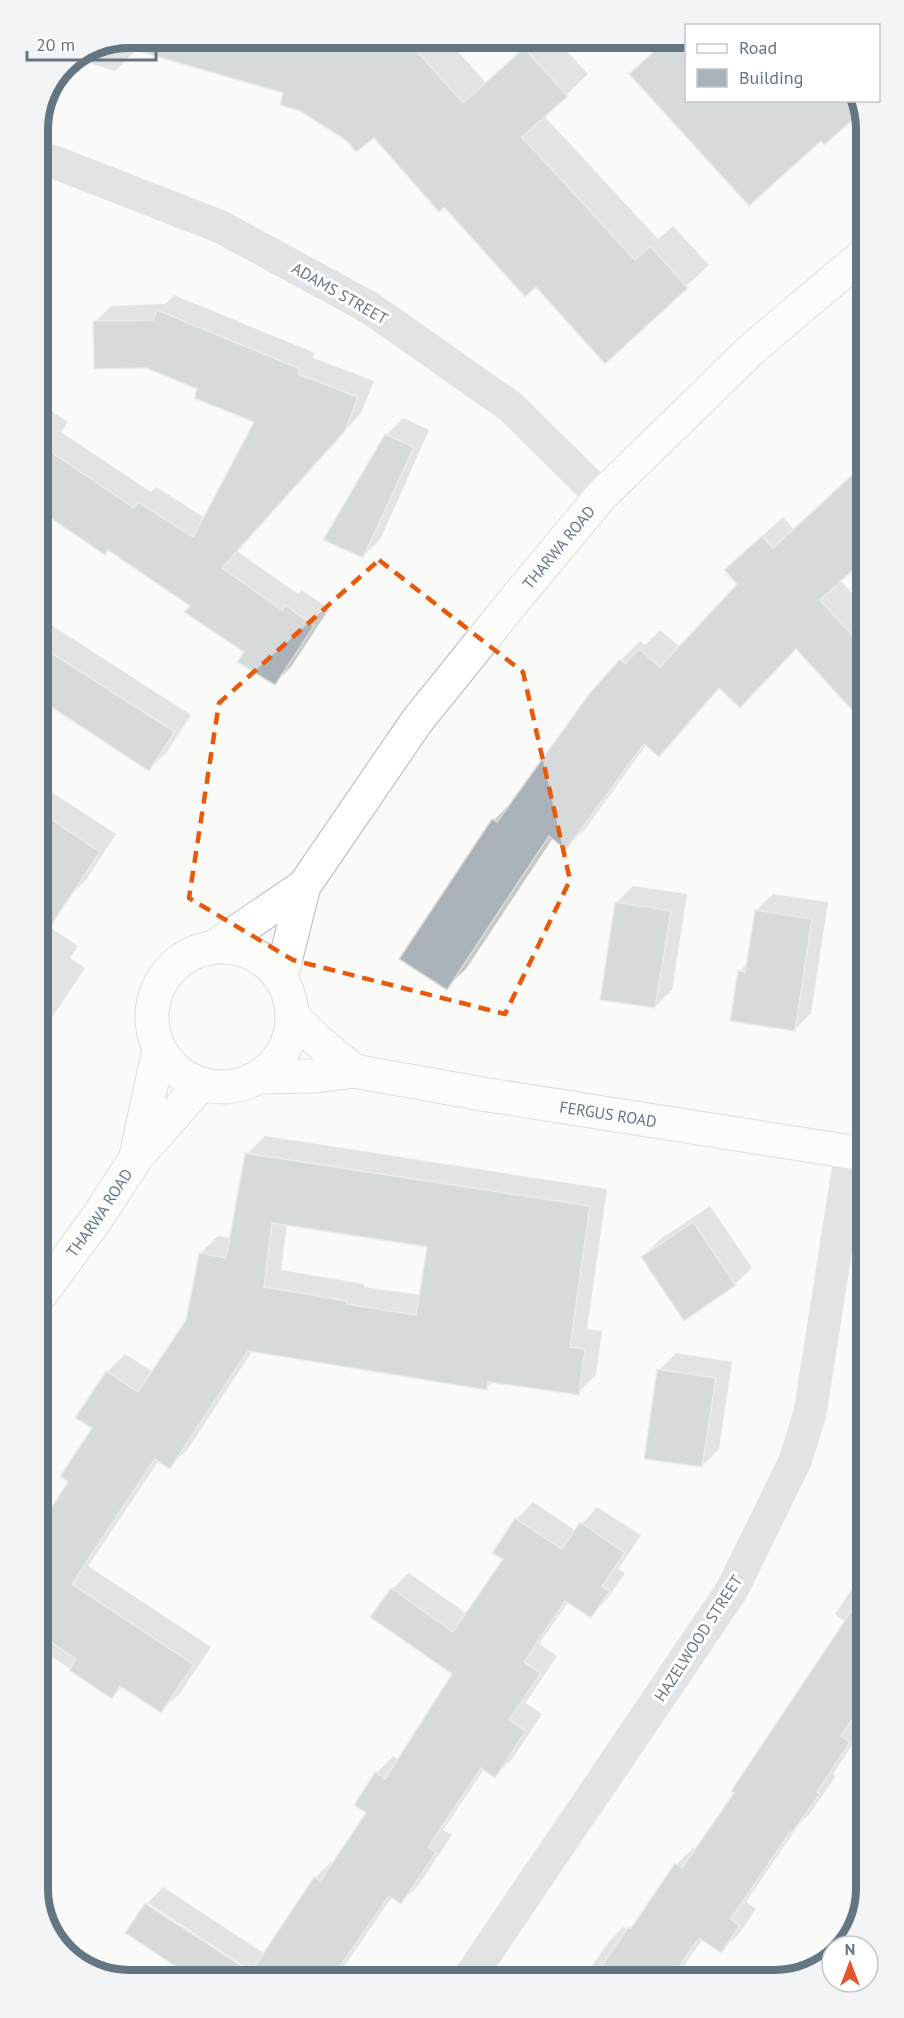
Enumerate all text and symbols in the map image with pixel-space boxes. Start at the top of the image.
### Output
scale bar [27,24,156,62]
legend [685,24,880,102]
text: 20 m [36,33,75,56]
text: Road [739,36,777,59]
text: Building [739,66,803,89]
street label: ADAMS STREET [289,258,391,329]
street label: THARWA ROAD [518,501,599,593]
street label: FERGUS ROAD [558,1096,658,1131]
street label: THARWA ROAD [62,1165,136,1261]
street label: HAZELWOOD STREET [650,1571,746,1705]
north arrow [820,1934,880,1994]
text: N [845,1939,855,1959]

